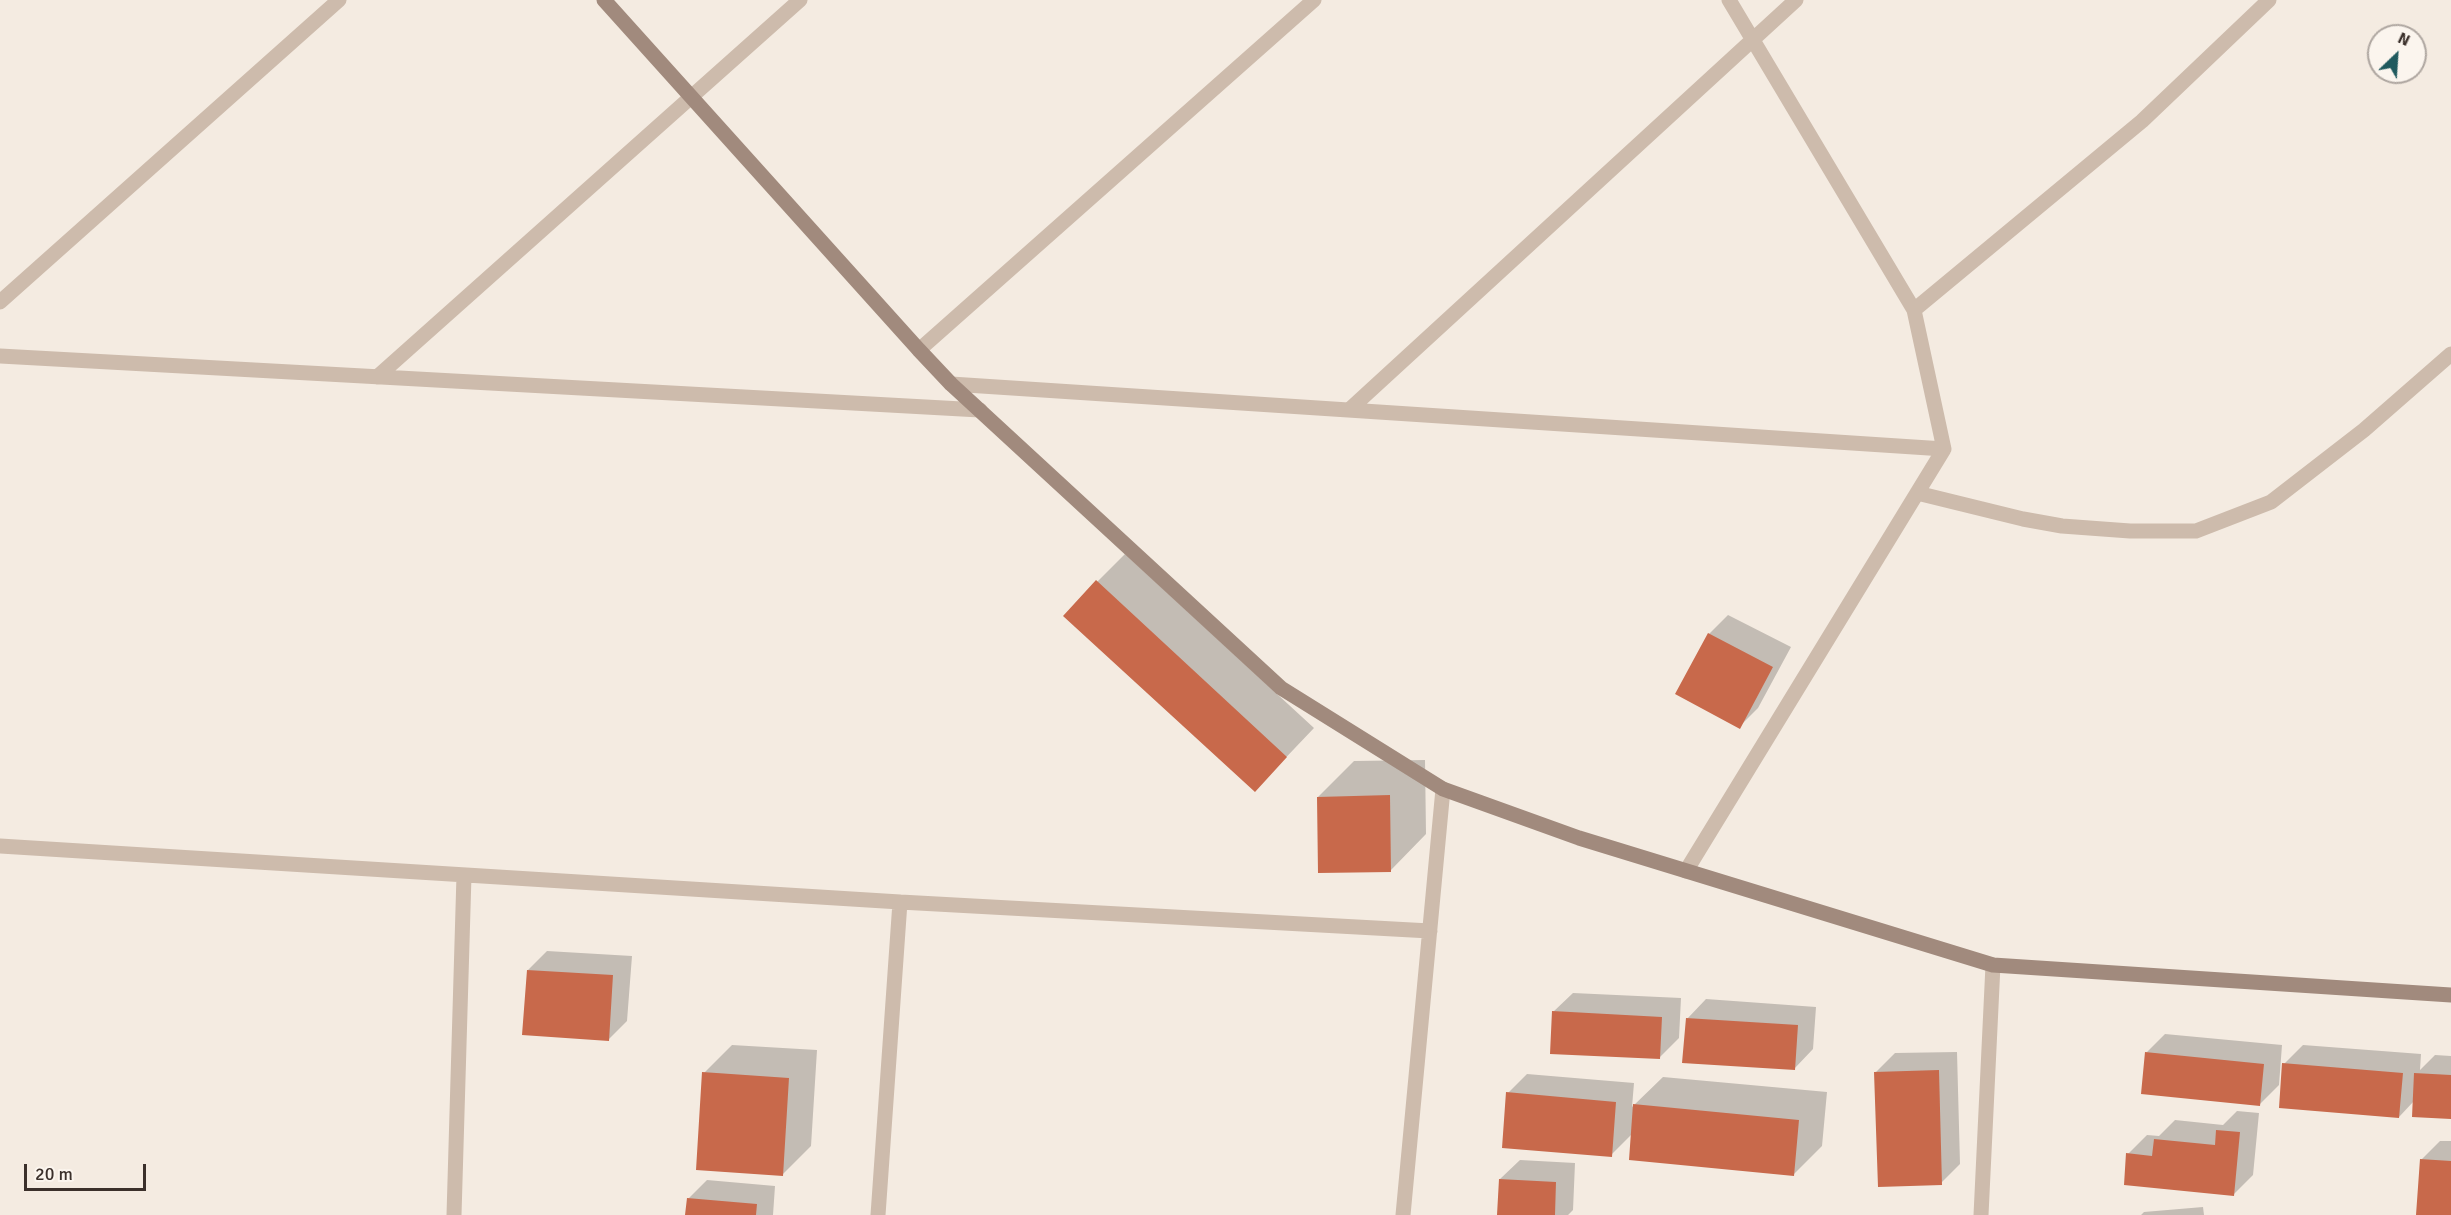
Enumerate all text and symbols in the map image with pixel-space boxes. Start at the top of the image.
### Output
north arrow [2367,24,2427,84]
text: N [2394,28,2413,51]
scale bar [27,1152,148,1190]
text: 20 m [35,1163,73,1185]

